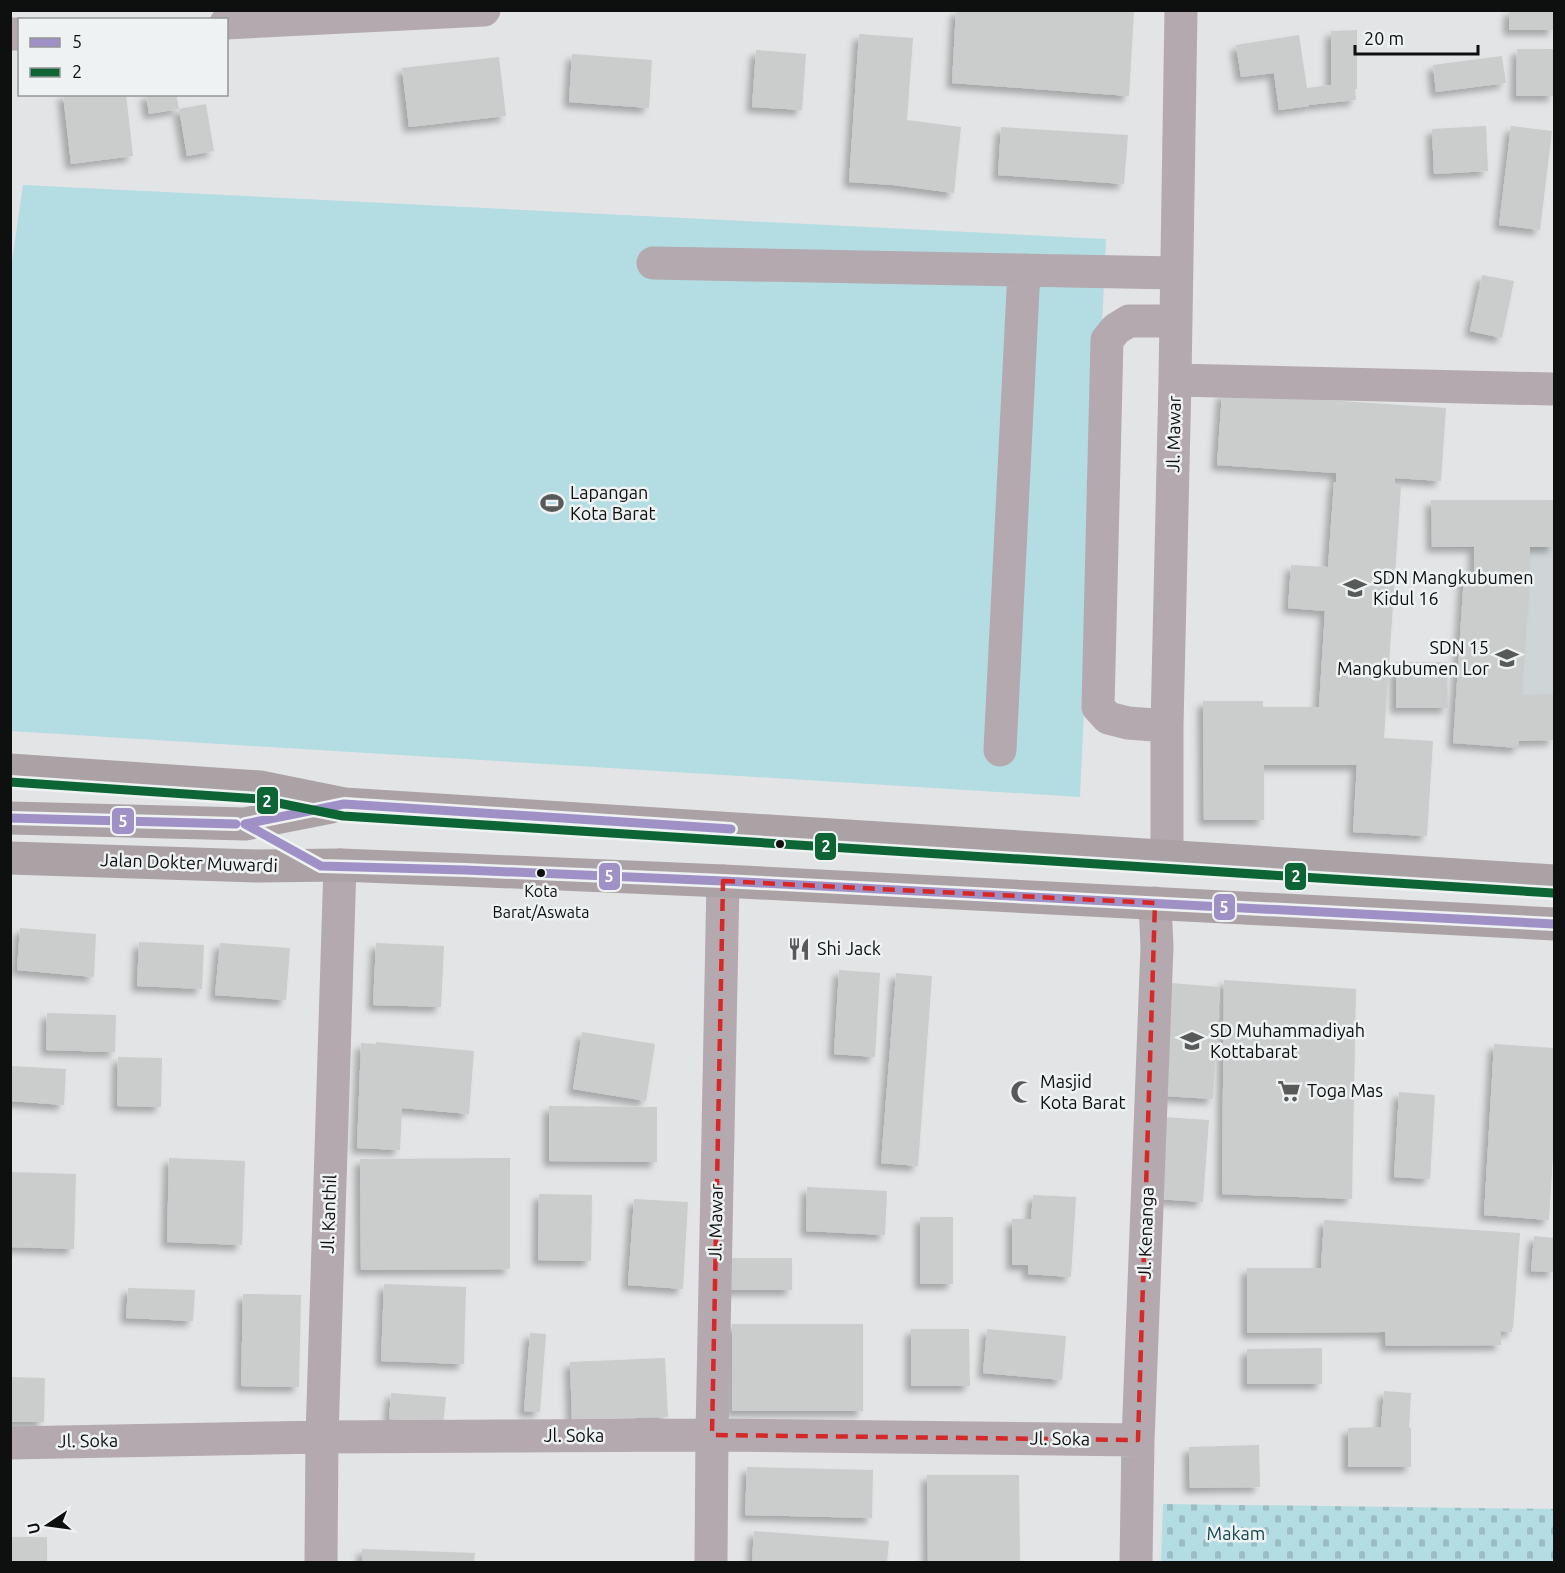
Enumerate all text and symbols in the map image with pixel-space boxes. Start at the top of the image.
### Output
legend [18,18,228,96]
scale bar [1355,18,1478,56]
text: 20 m [1364,28,1404,48]
text: 5 [72,31,82,51]
text: 2 [72,61,82,81]
street label: Jl. Mawar [1162,395,1184,473]
place label: Lapangan Kota Barat [570,482,655,523]
sports icon: Lapangan Kota Barat [539,490,565,516]
place label: SDN Mangkubumen Kidul 16 [1373,567,1534,608]
school or university icon: SDN Mangkubumen Kidul 16 [1342,575,1368,601]
place label: SDN 15 Mangkubumen Lor [1337,637,1489,678]
school or university icon: SDN 15 Mangkubumen Lor [1494,645,1520,671]
line badge: 2 [256,786,279,815]
text: 2 [262,792,272,810]
line badge: 5 [111,807,135,835]
text: 5 [118,812,128,830]
line badge: 2 [814,832,837,861]
text: 2 [821,837,831,855]
unlabelled marker [774,838,786,850]
street label: Jalan Dokter Muwardi [100,849,278,875]
line badge: 5 [598,862,621,891]
line badge: 2 [1284,862,1307,891]
marker: Kota Barat/Aswata [535,867,547,879]
text: 5 [604,867,614,885]
text: 2 [1291,867,1301,885]
place label: Kota Barat/Aswata [493,882,589,921]
line badge: 5 [1213,893,1236,921]
text: 5 [1219,898,1229,916]
restaurant icon: Shi Jack [786,936,812,962]
place label: Shi Jack [817,938,881,958]
place label: SD Muhammadiyah Kottabarat [1210,1020,1365,1061]
school or university icon: SD Muhammadiyah Kottabarat [1179,1028,1205,1054]
place label: Masjid Kota Barat [1040,1071,1125,1112]
supermarket icon: Toga Mas [1276,1078,1302,1104]
mosque icon: Masjid Kota Barat [1009,1079,1035,1105]
place label: Toga Mas [1307,1080,1383,1100]
street label: Jl. Kanthil [317,1174,339,1254]
street label: Jl. Mawar [704,1183,726,1261]
street label: Jl. Kenanga [1133,1187,1157,1279]
street label: Jl. Soka [544,1425,604,1445]
street label: Jl. Soka [1030,1427,1090,1449]
street label: Jl. Soka [58,1429,118,1451]
north arrow [18,1495,78,1555]
text: U [23,1521,43,1536]
park label: Makam [1207,1523,1265,1543]

